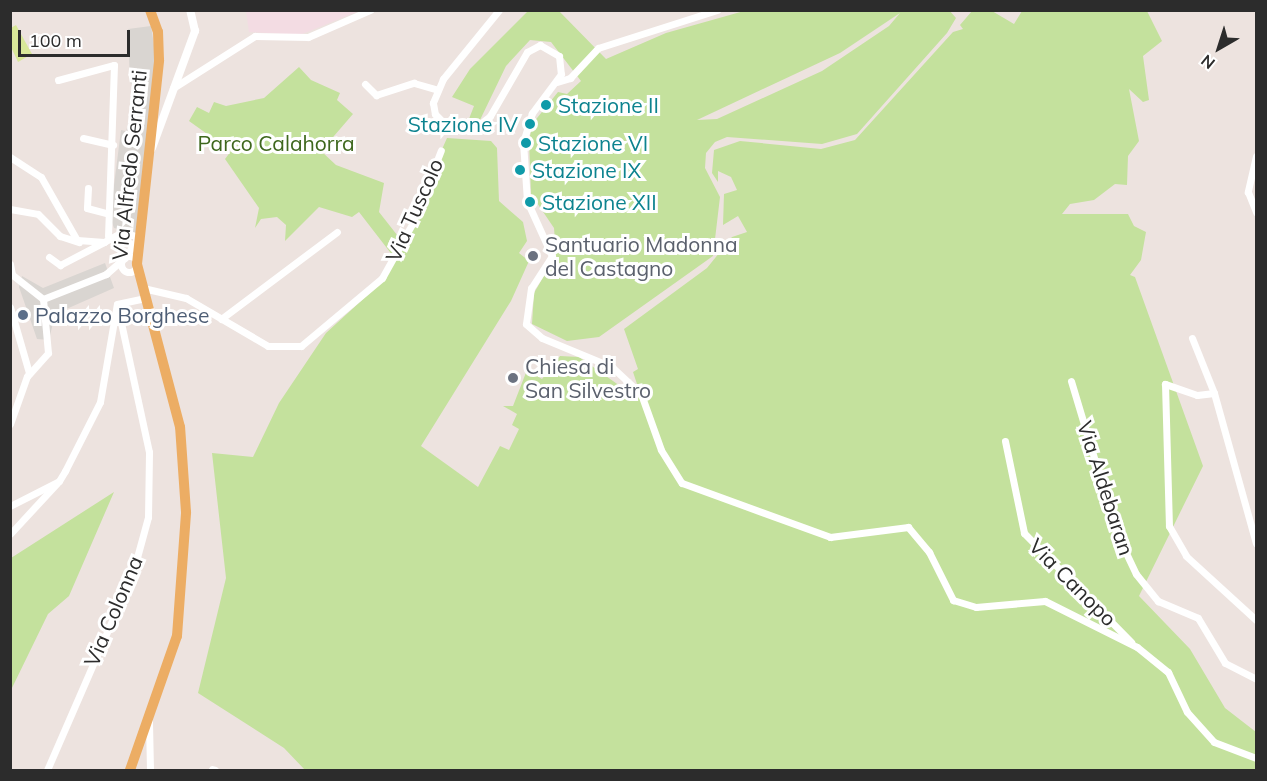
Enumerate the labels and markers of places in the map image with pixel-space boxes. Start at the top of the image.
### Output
place label: Stazione II [558,92,659,118]
marker: Stazione II [539,98,553,112]
place label: Stazione IV [408,111,518,137]
marker: Stazione IV [523,117,537,131]
place label: Stazione VI [538,130,648,156]
marker: Stazione VI [519,136,533,150]
place label: Stazione IX [532,157,641,183]
marker: Stazione IX [513,163,527,177]
place label: Stazione XII [542,189,657,215]
marker: Stazione XII [523,195,537,209]
place label: Santuario Madonna del Castagno [545,231,738,281]
marker: Santuario Madonna del Castagno [526,249,540,263]
place label: Palazzo Borghese [35,302,209,328]
marker: Palazzo Borghese [16,308,30,322]
place label: Chiesa di San Silvestro [525,353,651,403]
marker: Chiesa di San Silvestro [506,371,520,385]

